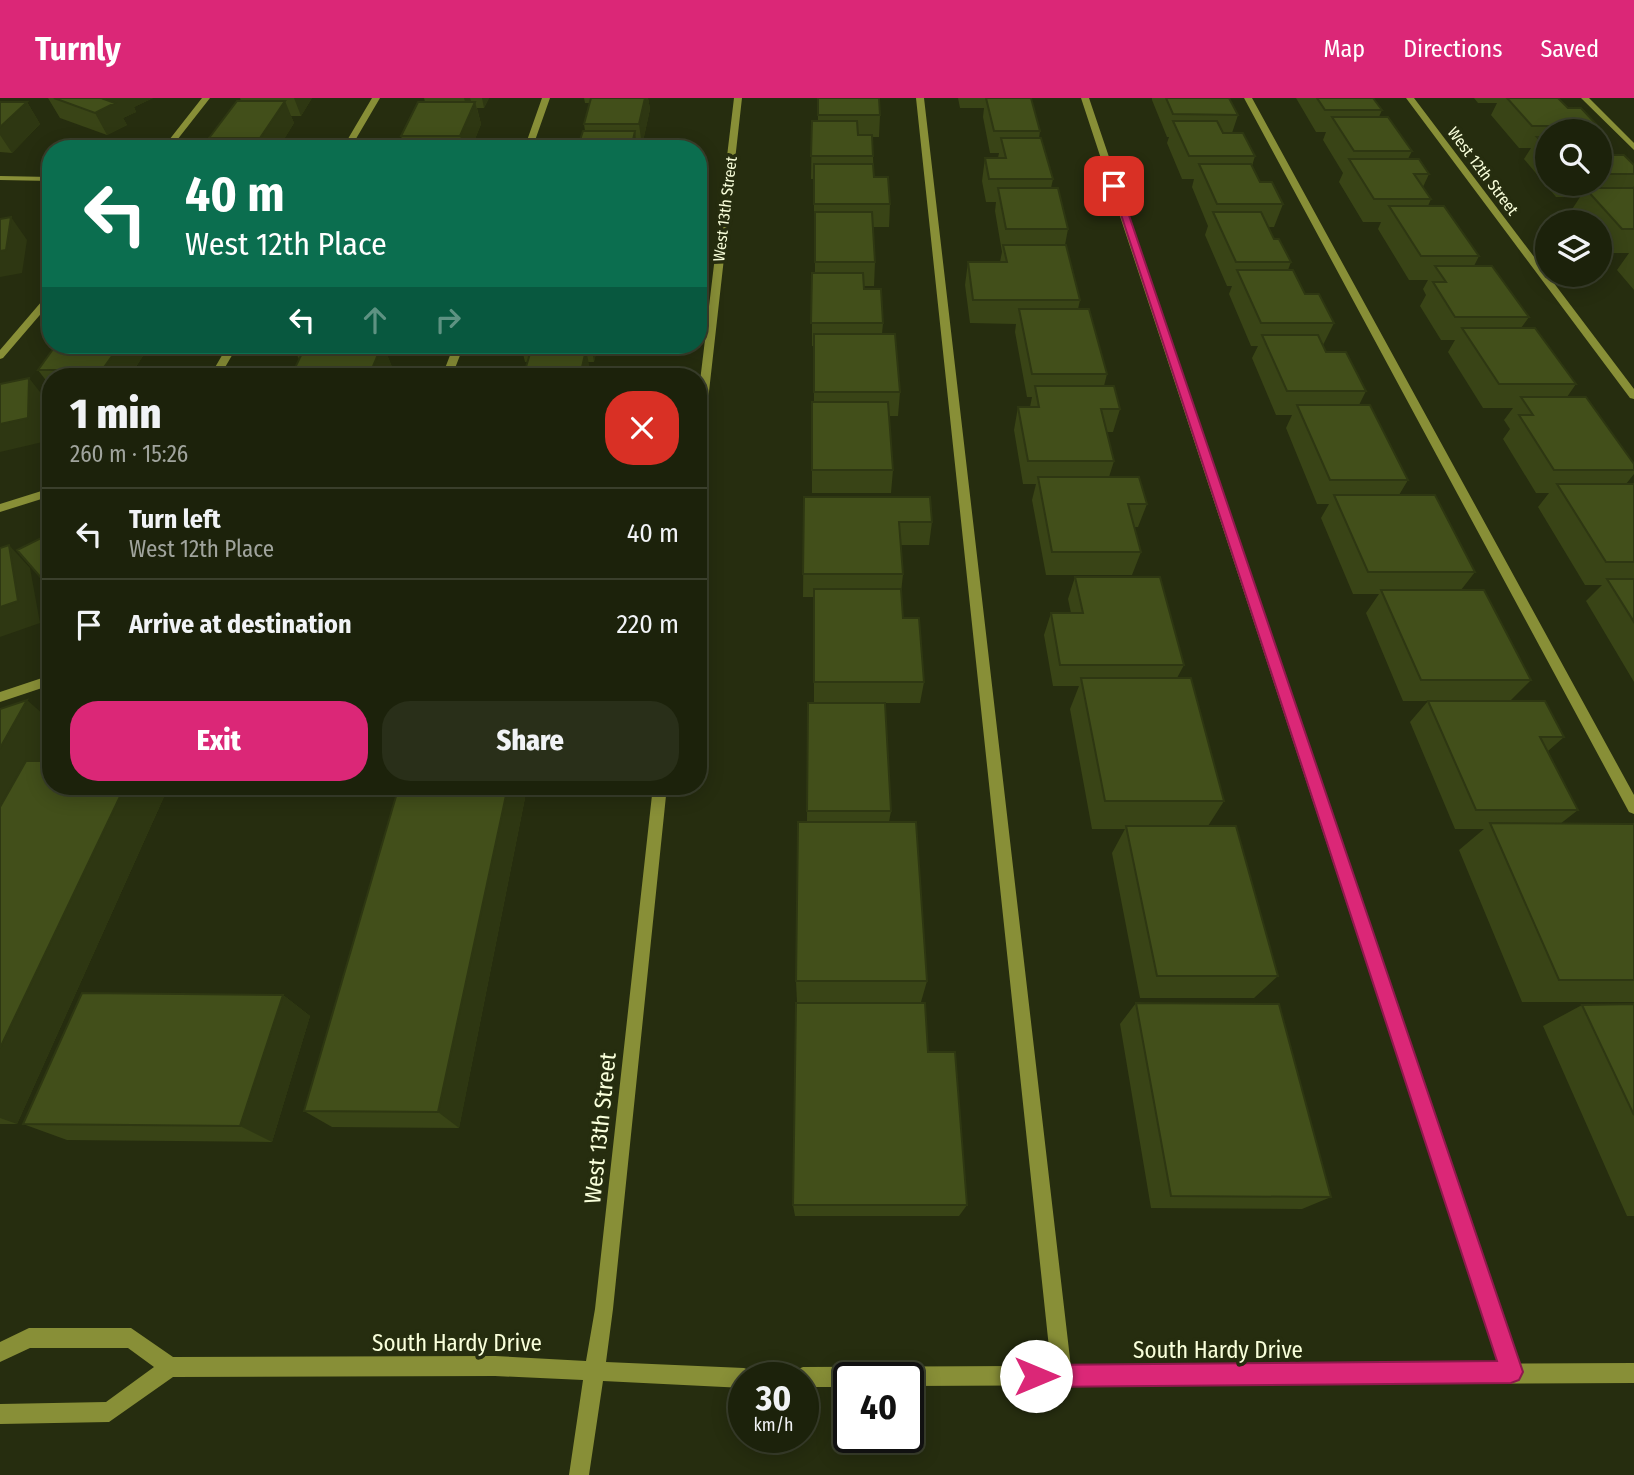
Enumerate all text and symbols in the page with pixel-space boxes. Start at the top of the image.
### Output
text: Turnly [35,29,121,69]
text: Map [1324,35,1365,63]
text: Directions [1403,35,1502,63]
text: Saved [1540,35,1599,63]
map controls [1535,119,1612,287]
button: search [1535,119,1612,196]
street label: West 12th Street [1444,123,1523,220]
street label: West 13th Street [709,155,741,263]
pin [1084,156,1144,216]
text: 40 m [185,165,285,224]
icon: arrive [1095,167,1133,205]
icon: left [70,168,161,259]
button: layers [1535,210,1612,287]
text: West 12th Place [185,225,387,263]
icon: left [283,301,321,339]
icon: ahead [356,301,394,339]
icon: right [429,301,467,339]
text: 1 min [70,389,161,439]
button: close [605,391,679,465]
text: 260 m · 15:26 [70,440,188,468]
text: Turn left [129,504,221,535]
icon: left [70,515,108,553]
text: 40 m [627,518,679,549]
text: West 12th Place [129,535,274,563]
icon: arrive [70,606,108,644]
text: Arrive at destination [129,609,352,640]
text: 220 m [616,609,679,640]
button: Exit [70,701,368,781]
button: Share [382,701,679,781]
street label: West 13th Street [578,1050,622,1205]
street label: South Hardy Drive [372,1329,542,1357]
street label: South Hardy Drive [1133,1336,1303,1364]
position arrow [999,1339,1073,1413]
speed limit sign: 40 [833,1362,924,1453]
text: 30 [756,1377,791,1419]
text: km/h [753,1414,794,1436]

